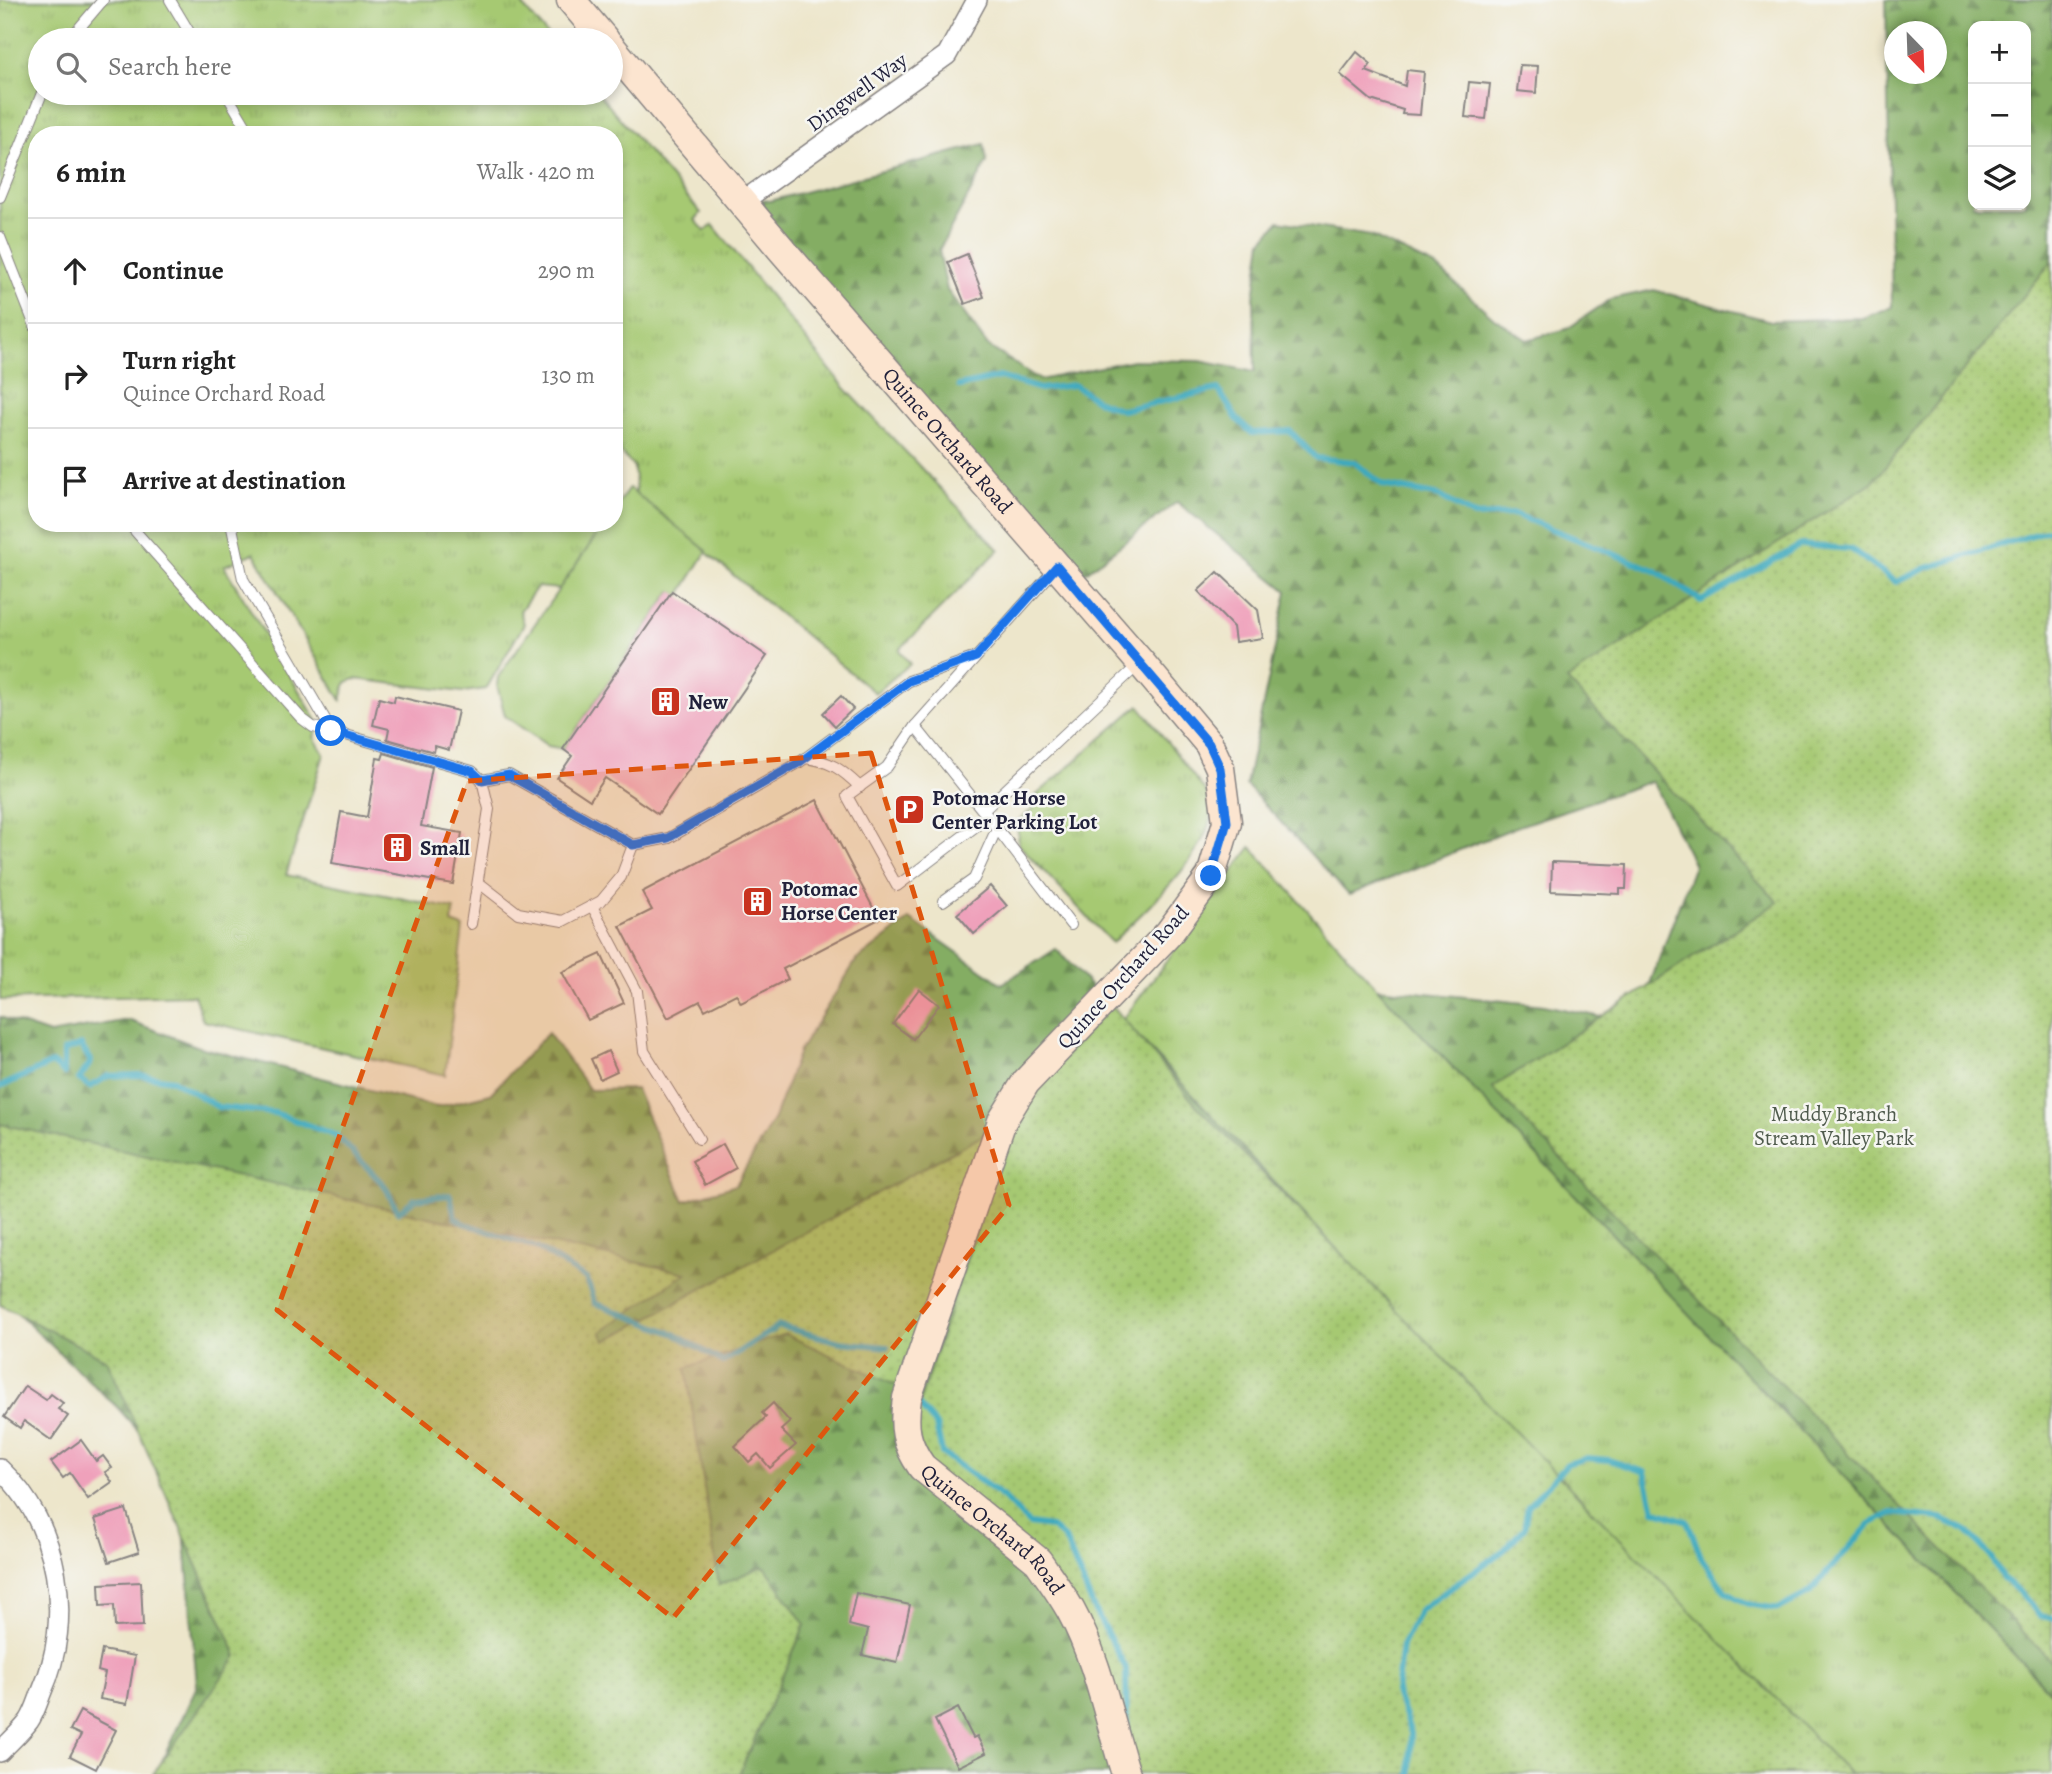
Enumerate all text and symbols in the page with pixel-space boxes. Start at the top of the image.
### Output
north arrow [1884,21,1947,84]
map controls [1968,21,2031,210]
button: + [1968,21,2031,84]
search box [28,28,623,105]
street label: Dingwell Way [801,46,913,138]
icon: search [52,48,90,86]
text: Search here [108,49,232,84]
button: − [1968,84,2031,147]
button: layers [1968,147,2031,210]
text: 6 min [56,152,126,192]
text: Walk · 420 m [477,156,595,187]
icon: ahead [56,252,94,290]
text: Continue [123,253,224,288]
text: 290 m [538,255,595,286]
text: Turn right [123,343,236,378]
icon: right [56,357,94,395]
text: 130 m [542,360,595,391]
street label: Quince Orchard Road [876,362,1019,520]
text: Quince Orchard Road [123,378,325,409]
icon: arrive [56,462,94,500]
text: Arrive at destination [123,463,346,498]
building icon: New [648,685,682,719]
place label: New [688,688,729,716]
route start [315,715,346,746]
place label: Potomac Horse Center Parking Lot [932,784,1097,836]
parking icon: Potomac Horse Center Parking Lot [892,793,926,827]
building icon: Small [380,831,414,865]
place label: Small [420,834,470,862]
route end [1195,860,1226,891]
place label: Potomac Horse Center [781,875,897,927]
building icon: Potomac Horse Center [741,884,775,918]
street label: Quince Orchard Road [1051,898,1196,1055]
park label: Muddy Branch Stream Valley Park [1754,1100,1915,1152]
street label: Quince Orchard Road [915,1457,1071,1600]

